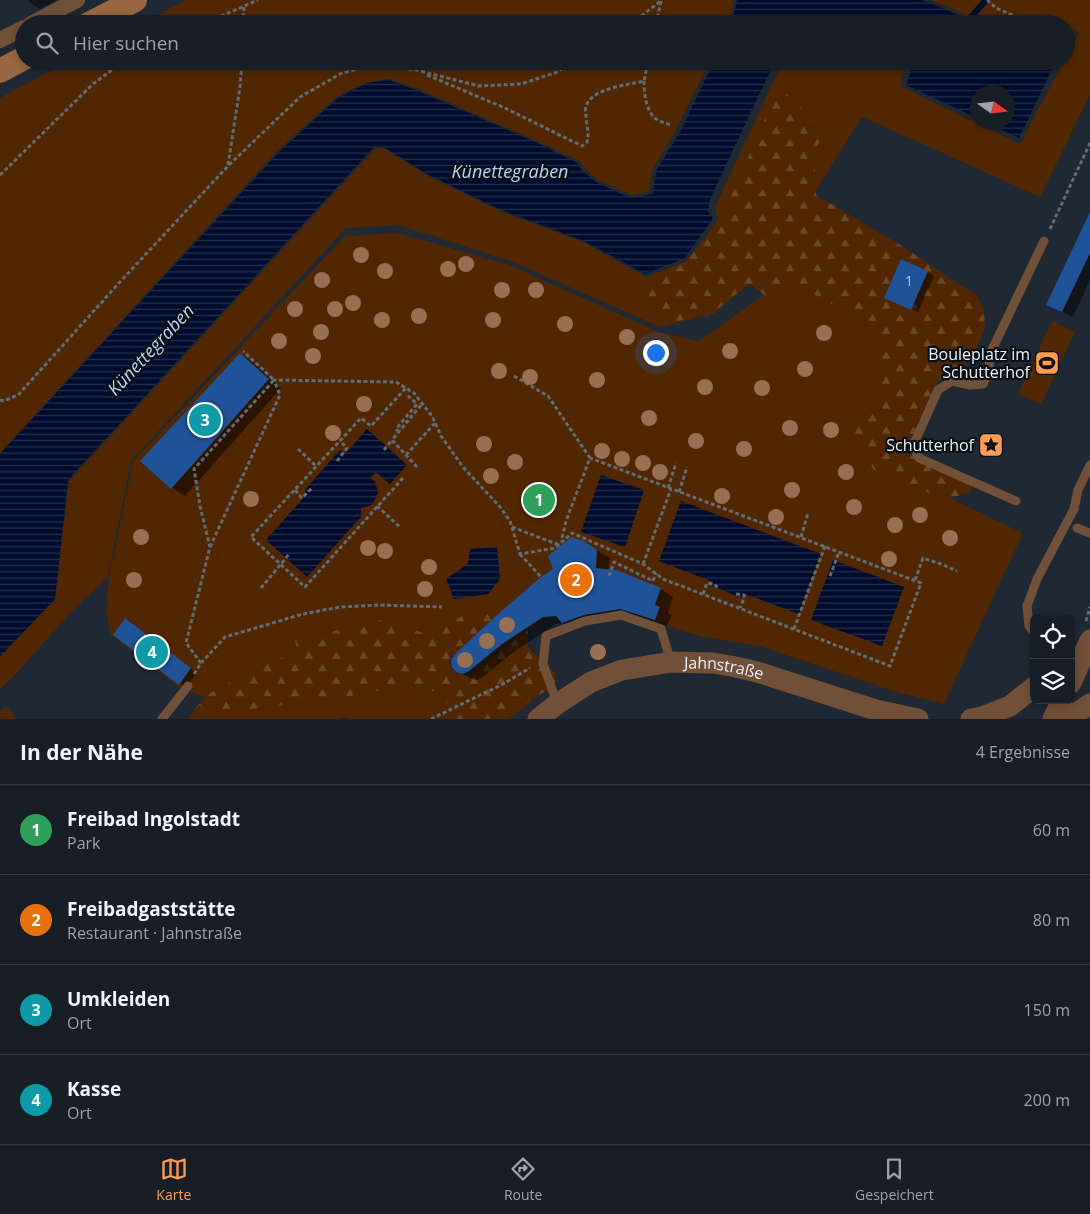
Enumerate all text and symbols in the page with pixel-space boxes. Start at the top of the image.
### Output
search box [15,15,1075,70]
icon: search [33,29,61,57]
text: Hier suchen [73,30,179,56]
north arrow [970,85,1015,130]
water label: Künettegraben [452,159,568,183]
house number: 1 [905,271,913,290]
water label: Künettegraben [102,298,199,400]
your location [643,340,669,366]
place label: Bouleplatz im Schutterhof [928,343,1032,383]
sports icon: Bouleplatz im Schutterhof [1034,350,1060,376]
pin: 3 [189,401,221,439]
place icon: Schutterhof [978,432,1004,458]
place label: Schutterhof [886,434,976,456]
pin: 1 [523,481,555,519]
pin: 2 [560,561,592,599]
map controls [1030,614,1075,704]
button: locate [1030,614,1075,659]
pin: 4 [136,633,168,671]
street label: Jahnstraße [682,651,767,685]
button: layers [1030,659,1075,704]
text: In der Nähe [20,738,143,766]
text: 4 Ergebnisse [976,741,1070,763]
text: Freibad Ingolstadt [67,806,240,832]
text: 1 [31,819,41,841]
text: 60 m [1033,819,1070,841]
text: Park [67,832,100,854]
text: Freibadgaststätte [67,896,235,922]
text: 2 [31,909,41,931]
text: 80 m [1033,909,1070,931]
text: Restaurant · Jahnstraße [67,922,242,944]
text: Umkleiden [67,986,170,1012]
text: 3 [31,999,41,1021]
text: 150 m [1024,999,1070,1021]
text: Ort [67,1012,92,1034]
text: Kasse [67,1076,121,1102]
text: 4 [31,1089,41,1111]
text: 200 m [1024,1089,1070,1111]
text: Ort [67,1102,92,1124]
tab: Karte [156,1155,191,1204]
tab: Route [504,1155,542,1204]
tab: Gespeichert [855,1155,934,1204]

